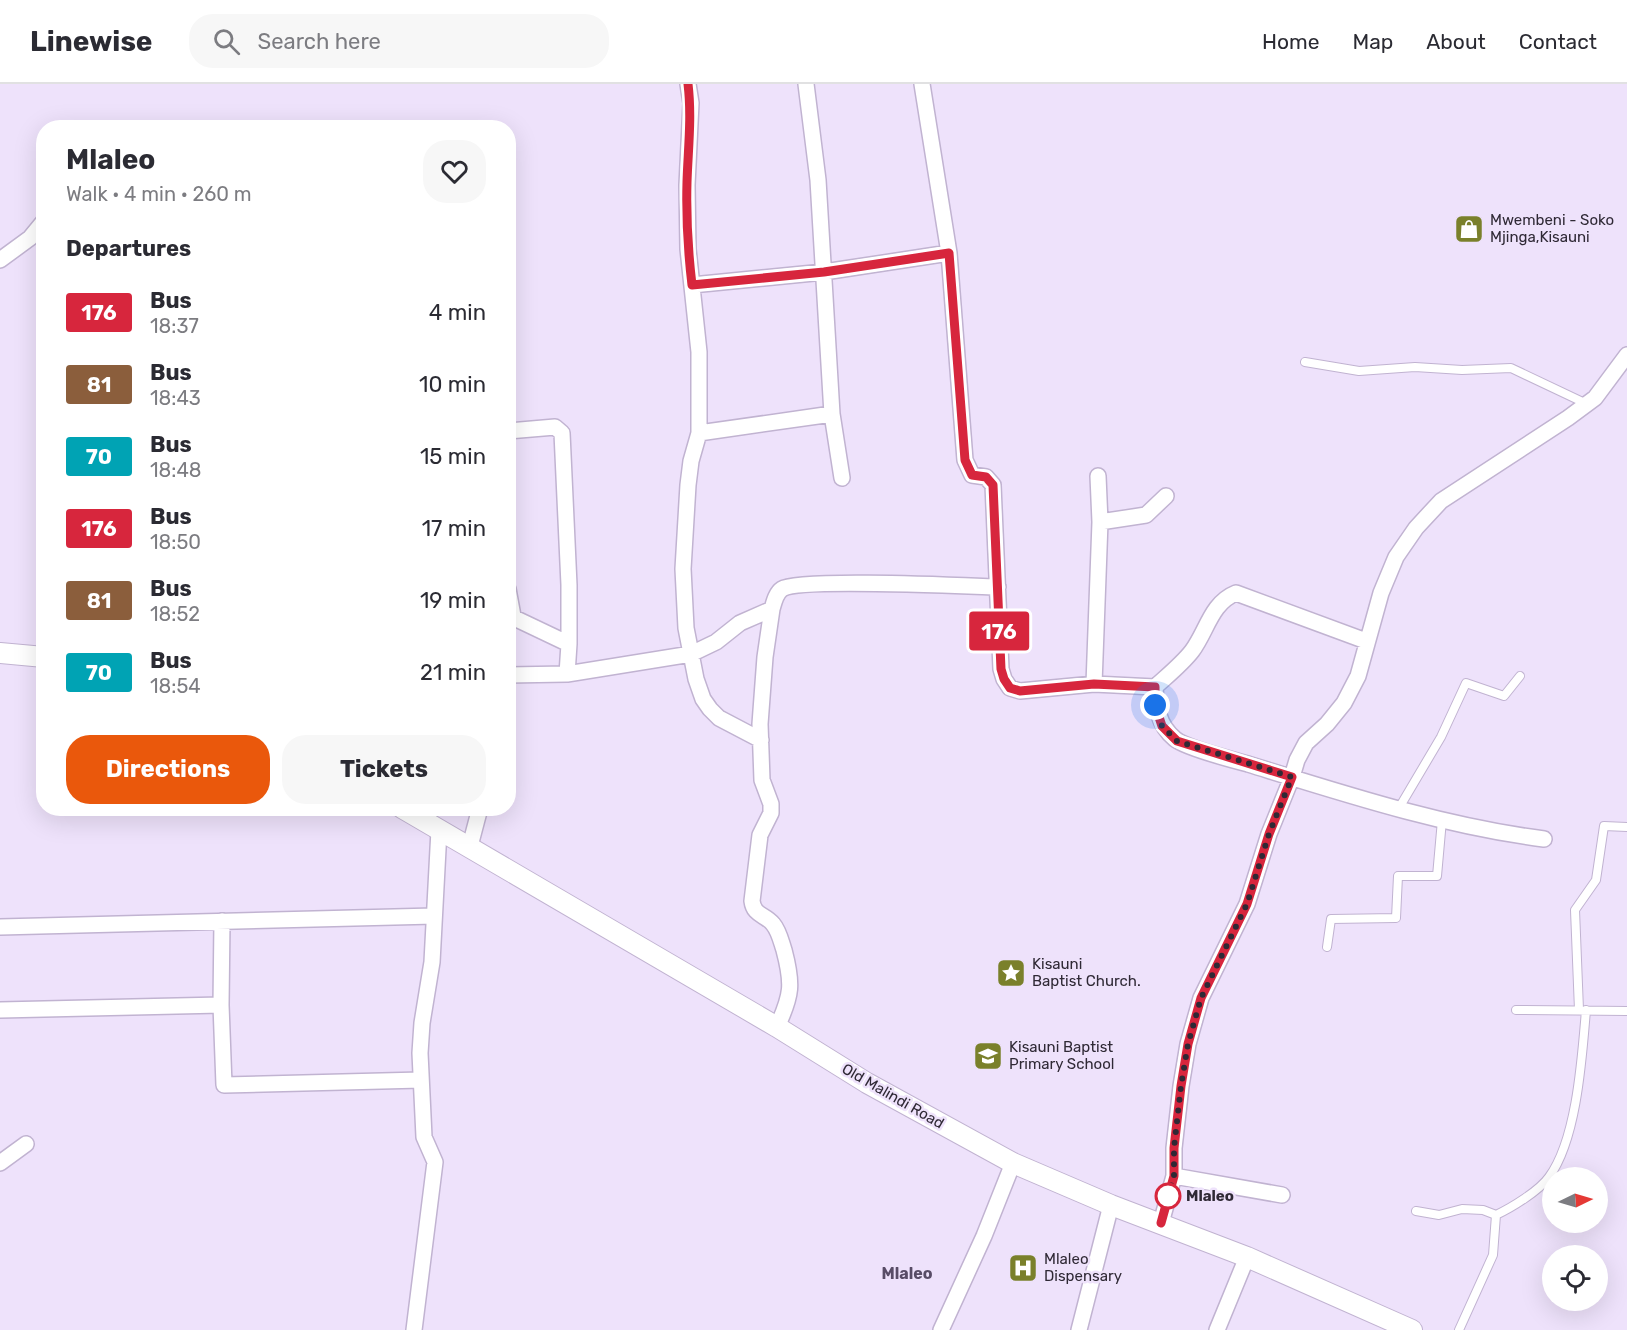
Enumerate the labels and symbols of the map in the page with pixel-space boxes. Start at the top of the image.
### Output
place label: Mwembeni - Soko Mjinga,Kisauni [1490,211,1614,246]
shop icon: Mwembeni - Soko Mjinga,Kisauni [1453,213,1485,245]
line badge: 176 [964,612,1034,650]
your location [1140,690,1170,720]
place label: Kisauni Baptist Church. [1032,955,1141,990]
place icon: Kisauni Baptist Church. [995,957,1027,989]
place label: Kisauni Baptist Primary School [1009,1038,1114,1073]
school or university icon: Kisauni Baptist Primary School [972,1040,1004,1072]
street label: Old Malindi Road [839,1060,947,1132]
north arrow [1542,1167,1608,1233]
marker: Mlaleo [1155,1183,1181,1209]
place label: Mlaleo [1186,1187,1234,1205]
place label: Mlaleo Dispensary [1044,1250,1122,1285]
hospital icon: Mlaleo Dispensary [1007,1252,1039,1284]
district label: Mlaleo [881,1264,933,1283]

